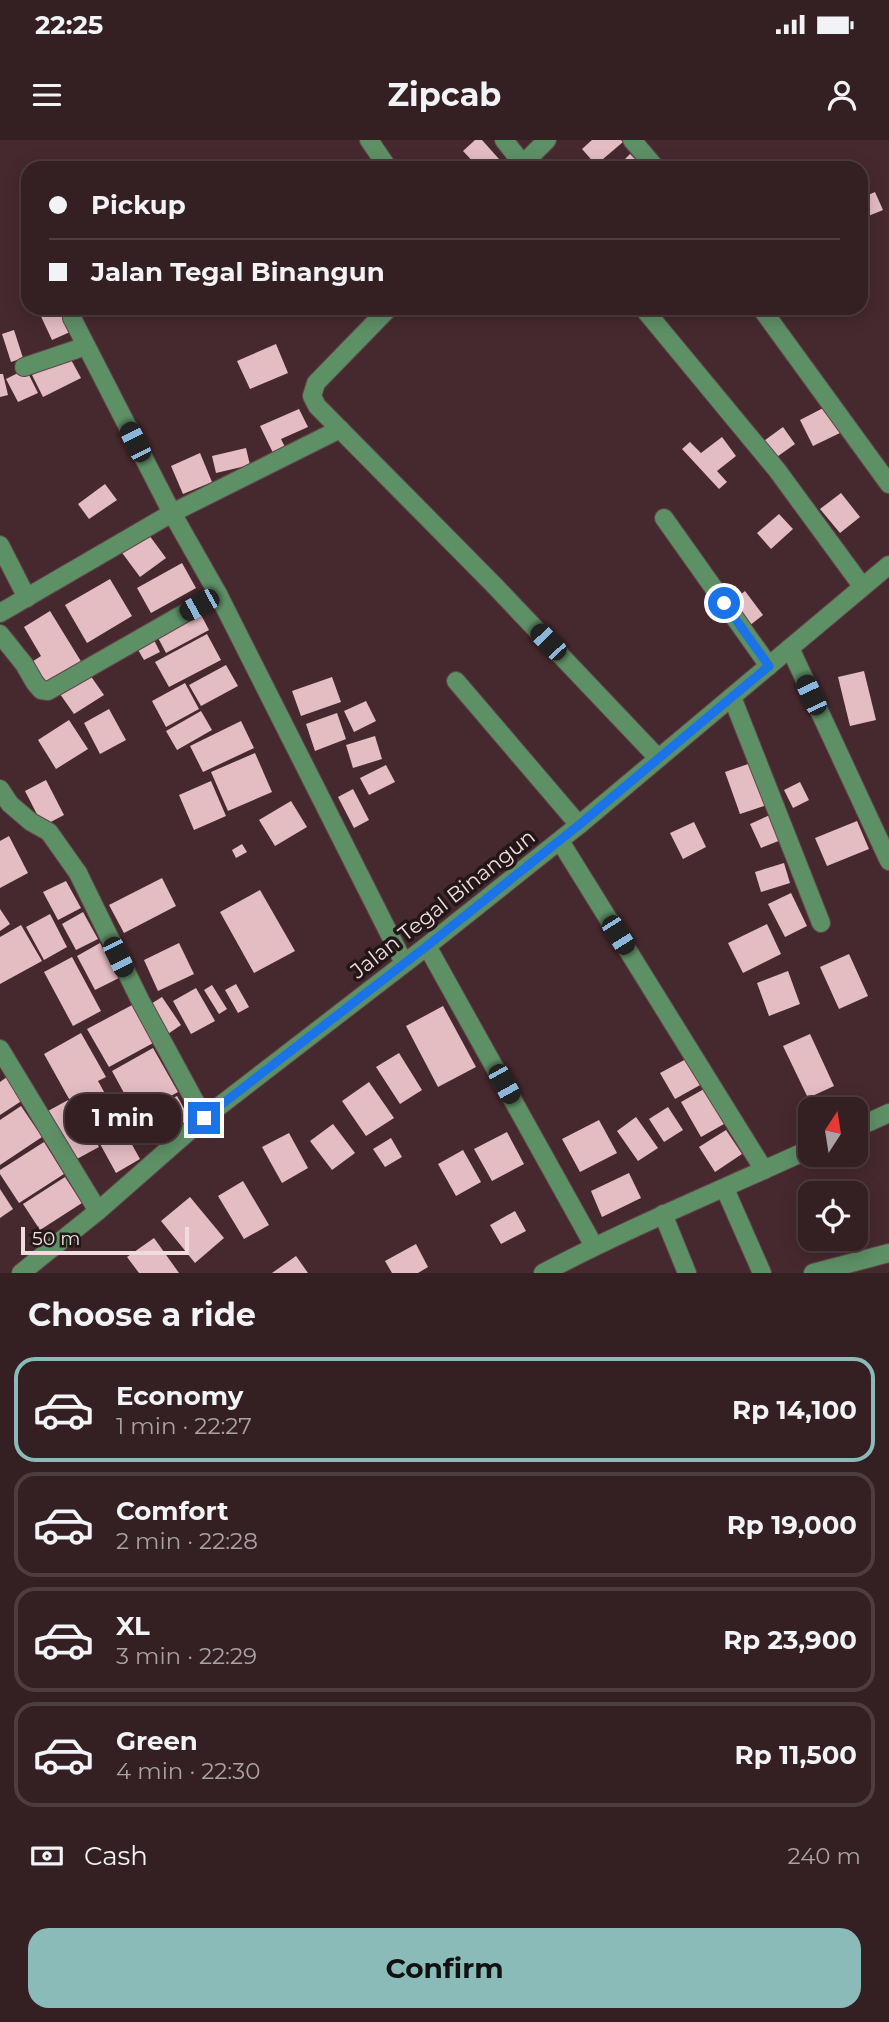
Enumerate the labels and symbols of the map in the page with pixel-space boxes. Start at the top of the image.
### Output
car [117,419,154,465]
car [176,586,223,624]
route start [708,587,740,619]
car [526,620,571,664]
car [793,672,830,718]
street label: Jalan Tegal Binangun [345,824,540,984]
car [598,912,639,958]
car [100,934,137,980]
car [485,1061,524,1107]
callout: 1 min [64,1094,180,1142]
north arrow [798,1097,868,1167]
route end [188,1102,220,1134]
scale bar [21,1224,189,1256]

